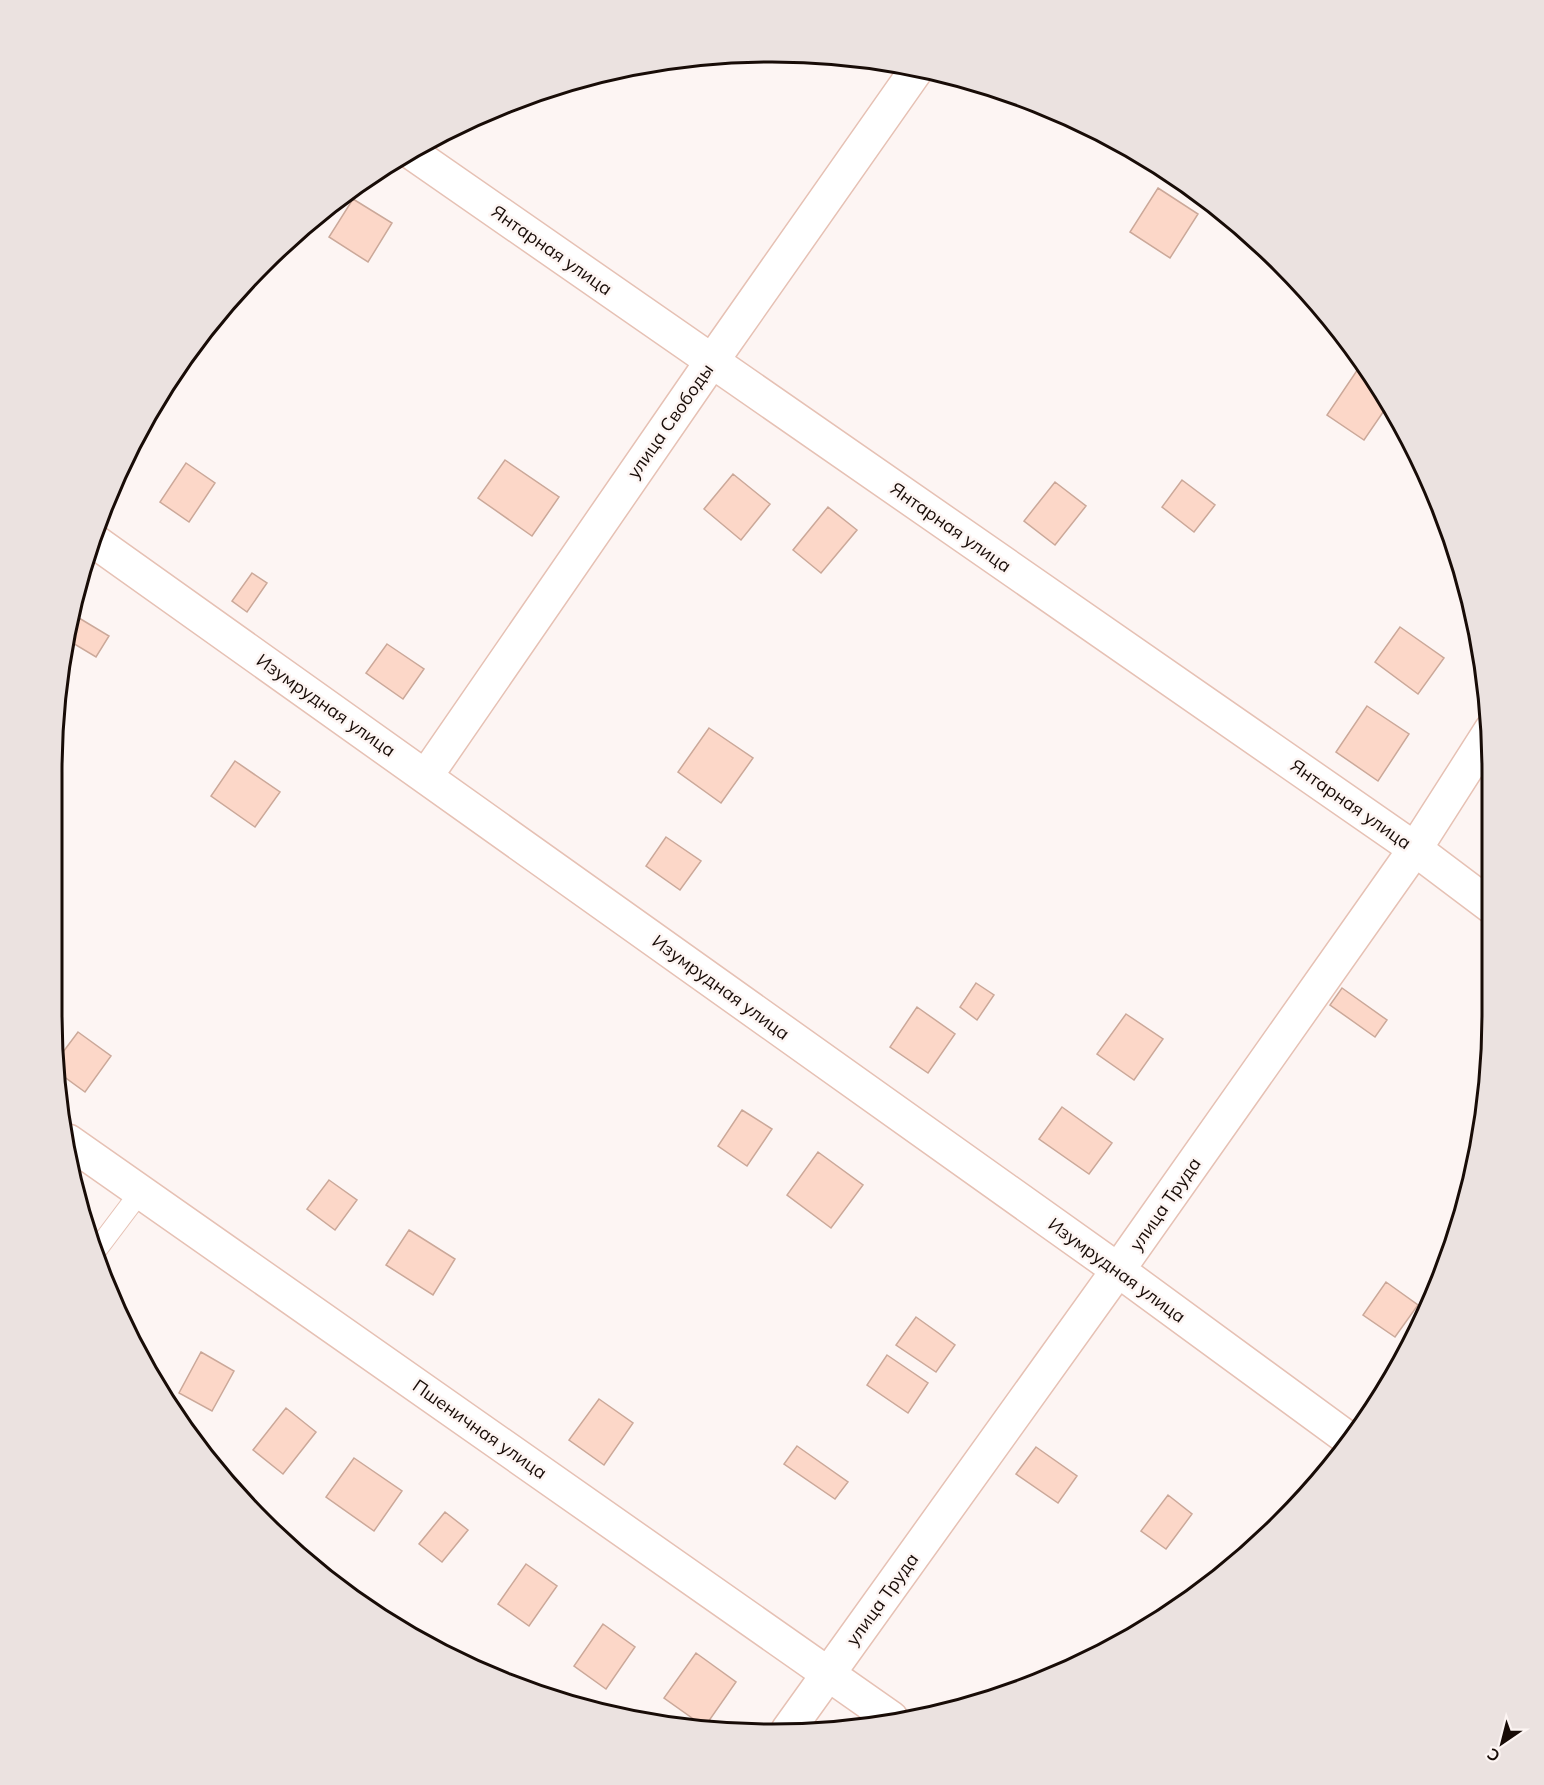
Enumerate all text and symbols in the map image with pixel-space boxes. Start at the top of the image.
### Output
street label: Янтарная улица [487,200,617,300]
street label: улица Свободы [622,359,718,483]
street label: Янтарная улица [886,477,1016,577]
street label: Изумрудная улица [252,648,400,762]
street label: Янтарная улица [1286,754,1416,854]
street label: Изумрудная улица [648,929,794,1045]
street label: улица Труда [1124,1153,1206,1255]
street label: Изумрудная улица [1044,1212,1190,1328]
street label: Пшеничная улица [408,1374,552,1484]
street label: улица Труда [841,1548,923,1650]
north arrow [1472,1713,1532,1773]
text: С [1483,1744,1504,1767]

